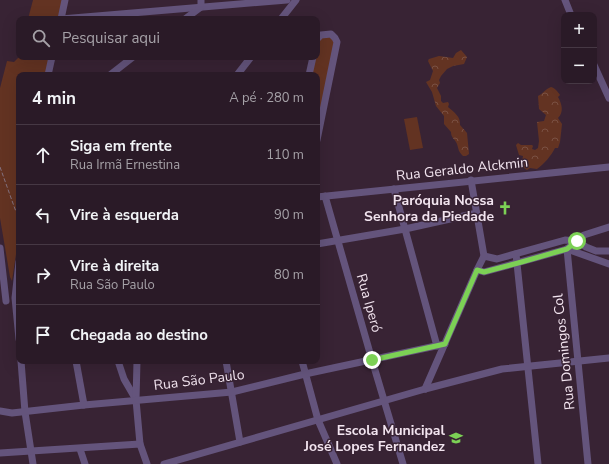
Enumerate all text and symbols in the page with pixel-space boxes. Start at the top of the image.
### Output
map controls [561,12,597,84]
button: + [561,12,597,48]
search box [16,16,320,60]
icon: search [30,27,52,49]
text: Pesquisar aqui [62,28,160,48]
button: − [561,48,597,84]
text: 4 min [32,87,76,110]
text: A pé · 280 m [229,89,304,107]
text: Siga em frente [70,136,172,156]
icon: ahead [32,144,54,166]
text: 110 m [266,146,304,164]
street label: Rua Geraldo Alckmin [395,153,529,185]
text: Rua Irmã Ernestina [70,156,180,174]
place label: Paróquia Nossa Senhora da Piedade [364,191,494,226]
church icon: Paróquia Nossa Senhora da Piedade [497,200,513,216]
icon: left [32,204,54,226]
text: Vire à esquerda [70,205,179,225]
text: 90 m [274,206,304,224]
route start [568,232,586,250]
text: Vire à direita [70,256,159,276]
icon: right [32,264,54,286]
text: 80 m [274,266,304,284]
street label: Rua Iperó [352,271,386,335]
text: Rua São Paulo [70,276,155,294]
street label: Rua Domingos Col [548,292,580,411]
icon: arrive [32,324,54,346]
text: Chegada ao destino [70,325,208,345]
route end [363,351,381,369]
street label: Rua São Paulo [153,365,246,395]
place label: Escola Municipal José Lopes Fernandez [303,421,446,456]
school or university icon: Escola Municipal José Lopes Fernandez [448,430,464,446]

